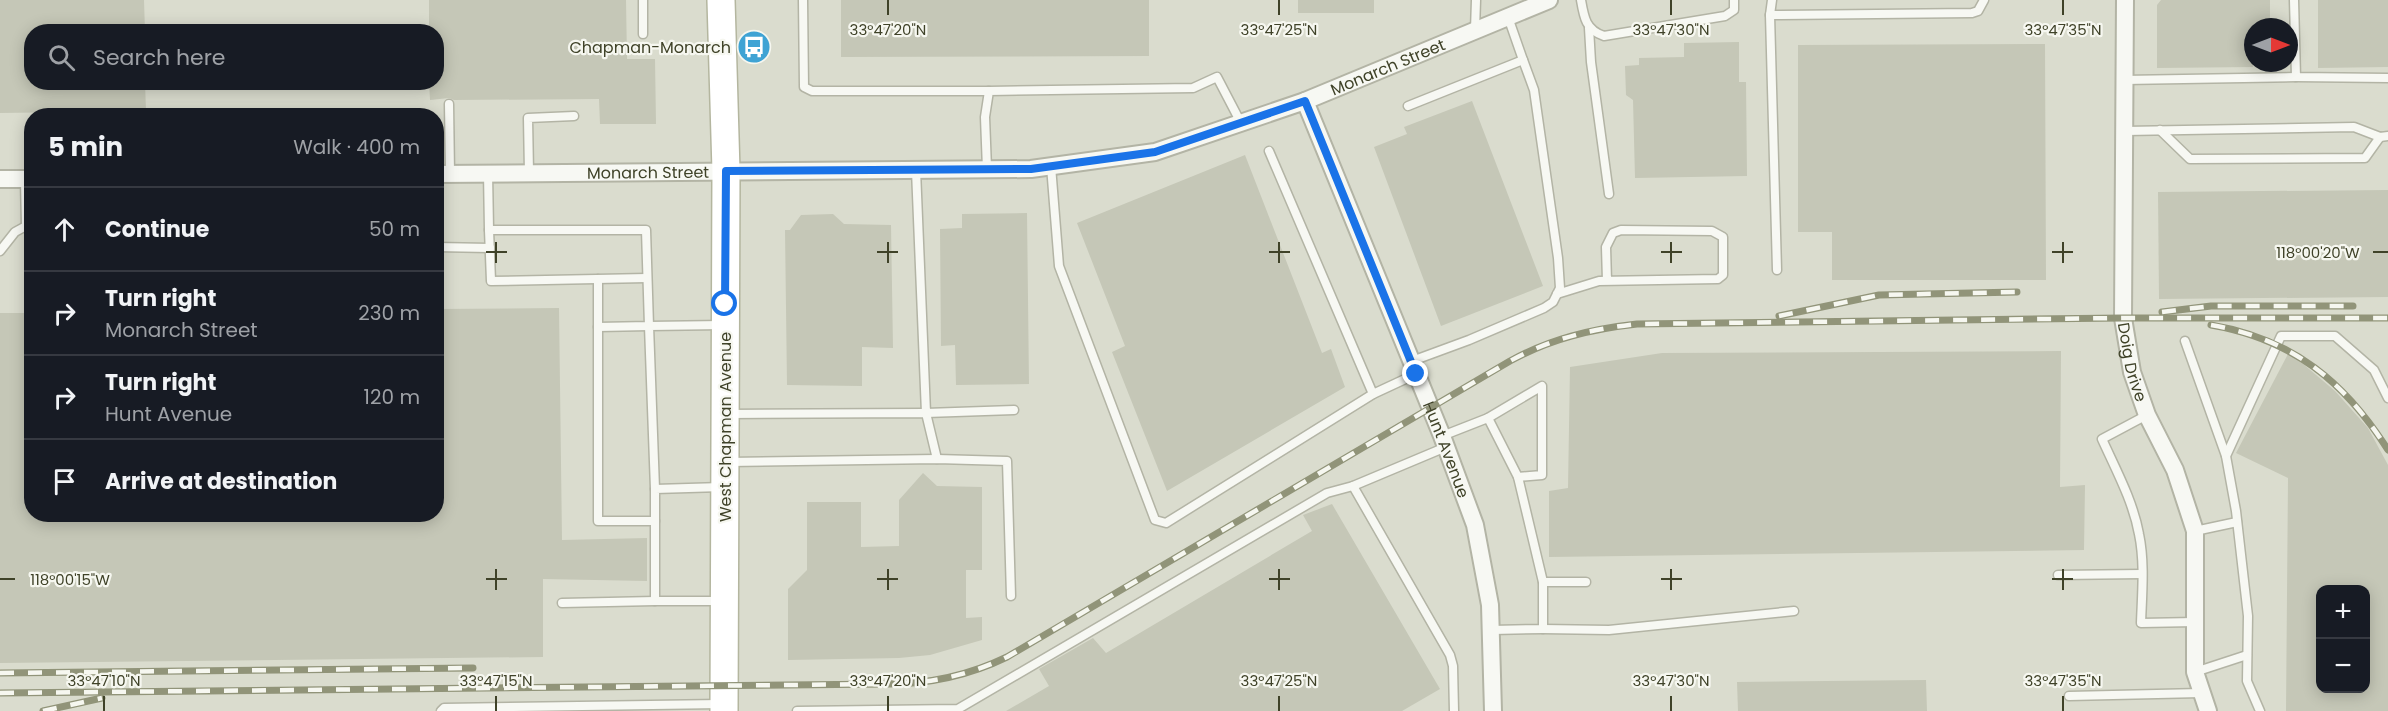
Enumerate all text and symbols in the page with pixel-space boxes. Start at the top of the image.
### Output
north arrow [2244,18,2298,72]
text: 33°47'20"N [850,19,926,40]
text: 33°47'25"N [1241,19,1317,40]
text: 33°47'30"N [1632,19,1710,40]
text: 33°47'35"N [2024,19,2102,40]
search box [24,24,444,90]
bus stop icon: Chapman-Monarch [736,29,772,65]
street label: Monarch Street [1327,33,1449,101]
place label: Chapman-Monarch [569,36,731,59]
icon: search [45,41,78,74]
text: Search here [93,42,226,73]
text: 5 min [48,129,123,165]
text: Walk · 400 m [293,133,420,161]
street label: Monarch Street [587,161,709,185]
icon: ahead [48,213,81,246]
text: Continue [105,214,209,245]
text: 50 m [369,215,420,243]
text: 118°00'20"W [2276,242,2360,263]
text: Turn right [105,283,216,314]
route start [711,290,737,316]
icon: right [48,297,81,330]
text: 230 m [358,299,420,327]
text: Monarch Street [105,316,258,344]
street label: Doig Drive [2112,321,2152,405]
street label: West Chapman Avenue [714,332,737,522]
route end [1402,360,1428,386]
text: Turn right [105,367,216,398]
icon: right [48,381,81,414]
text: 120 m [364,383,420,411]
street label: Hunt Avenue [1417,398,1475,501]
text: Hunt Avenue [105,400,232,428]
icon: arrive [48,465,81,498]
text: Arrive at destination [105,466,337,497]
text: 118°00'15"W [30,569,110,590]
map controls [2316,585,2370,693]
button: + [2316,585,2370,639]
button: − [2316,639,2370,693]
text: 33°47'10"N [68,670,140,691]
text: 33°47'15"N [460,670,532,691]
text: 33°47'20"N [850,670,926,691]
text: 33°47'25"N [1241,670,1317,691]
text: 33°47'30"N [1632,670,1710,691]
text: 33°47'35"N [2024,670,2102,691]

